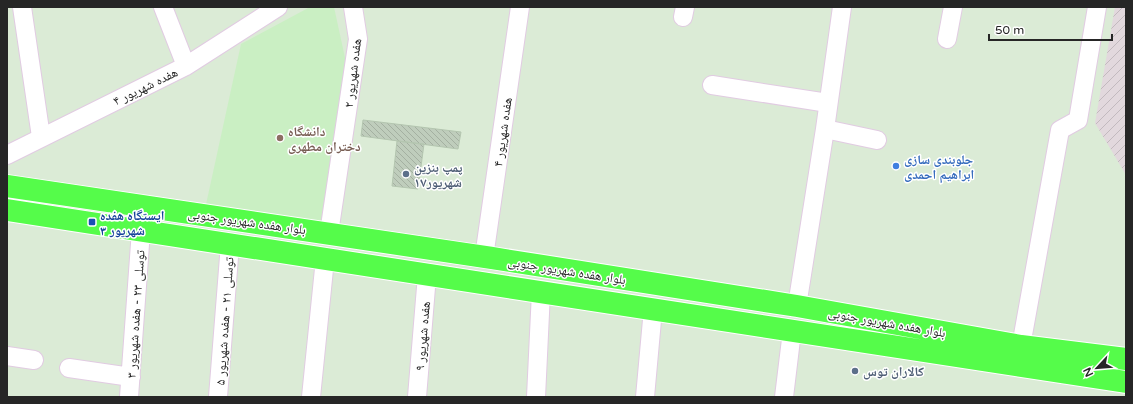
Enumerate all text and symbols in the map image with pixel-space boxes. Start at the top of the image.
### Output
scale bar [989,16,1112,42]
text: 50 m [995,23,1024,37]
street label: هفده شهریور ۲ [341,37,365,109]
street label: هفده شهریور ۴ [110,64,180,109]
street label: هفده شهریور ۴ [490,96,516,168]
place label: دانشگاه دختران مطهری [288,124,361,155]
marker: دانشگاه دختران مطهری [275,133,285,143]
place label: جلوبندی سازی ابراهیم احمدی [904,152,974,184]
place label: پمپ بنزین ۱۷شهریور [414,160,463,191]
marker: جلوبندی سازی ابراهیم احمدی [891,161,901,171]
marker: پمپ بنزین ۱۷شهریور [401,169,411,179]
street label: بلوار هفده شهریور جنوبی [187,206,307,238]
place label: ایستگاه هفده شهریور ۳ [100,208,165,239]
marker: ایستگاه هفده شهریور ۳ [87,217,97,227]
street label: توسلی ۲۳ - هفده شهریور ۳ [124,249,148,379]
street label: بلوار هفده شهریور جنوبی [507,254,627,288]
street label: توسلی ۲۱ - هفده شهریور ۵ [213,256,237,386]
street label: هفده شهریور ۹ [412,301,434,372]
street label: بلوار هفده شهریور جنوبی [827,305,947,341]
north arrow [1077,348,1117,388]
place label: كالاران توس [863,364,924,380]
text: N [1081,365,1096,379]
marker: كالاران توس [850,366,860,376]

